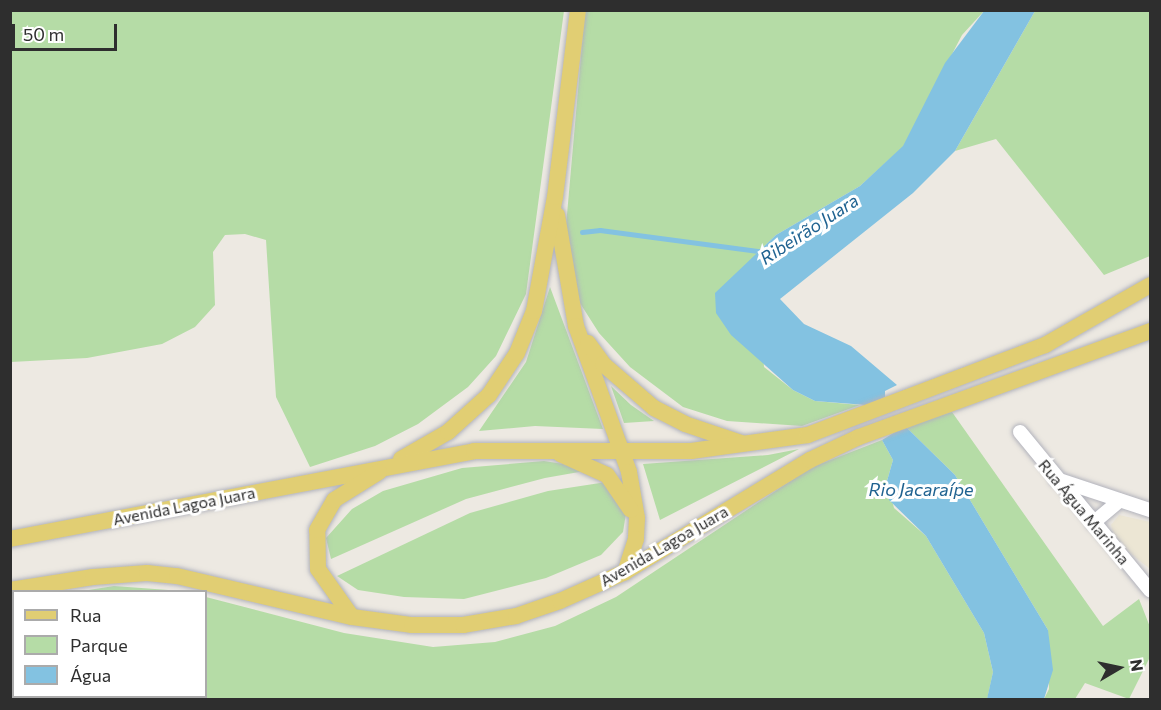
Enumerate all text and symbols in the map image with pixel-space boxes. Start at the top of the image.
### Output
scale bar [15,12,120,50]
text: 50 m [23,23,64,45]
water label: Ribeirão Juara [756,189,862,269]
street label: Rua Água Marinha [1034,455,1134,569]
water label: Rio Jacaraípe [868,478,974,500]
street label: Avenida Lagoa Juara [111,483,257,529]
street label: Avenida Lagoa Juara [597,502,731,590]
legend [12,590,207,698]
text: Rua [70,604,101,626]
text: Parque [70,634,128,656]
north arrow [1089,638,1149,698]
text: N [1127,658,1148,673]
text: Água [70,664,111,686]

